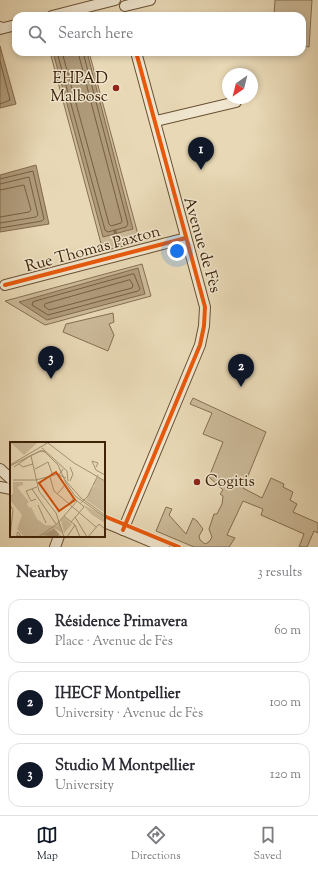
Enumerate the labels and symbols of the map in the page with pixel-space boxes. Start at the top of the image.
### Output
place label: EHPAD Malbosc [50,68,108,109]
north arrow [222,68,258,104]
marker: EHPAD Malbosc [111,83,121,93]
pin: 1 [188,137,214,170]
street label: Avenue de Fès [176,194,226,296]
street label: Rue Thomas Paxton [23,221,164,279]
your location [167,241,187,261]
pin: 3 [38,346,64,379]
pin: 2 [228,354,254,387]
inset map [10,442,105,537]
place label: Cogitis [205,471,255,494]
marker: Cogitis [192,477,202,487]

